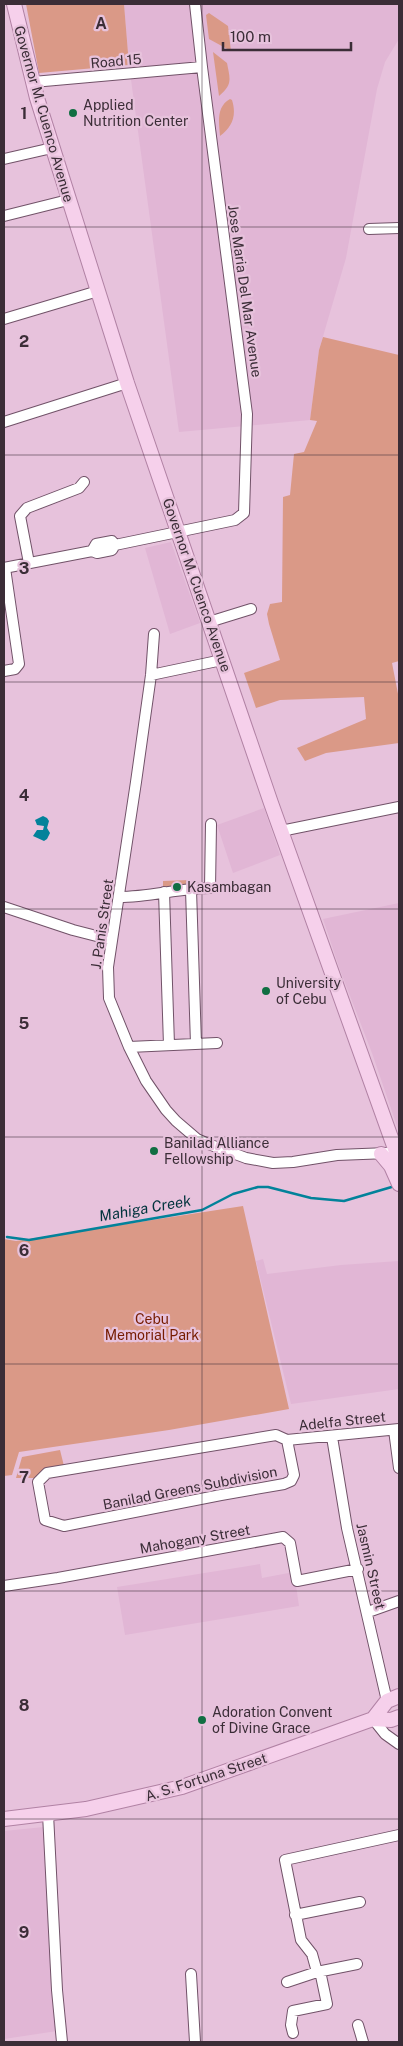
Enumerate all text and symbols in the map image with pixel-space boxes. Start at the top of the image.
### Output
text: A [95,14,107,33]
scale bar [223,20,350,52]
street label: Governor M. Cuenco Avenue [11,24,77,204]
text: 100 m [230,28,271,45]
street label: Road 15 [90,51,142,71]
place label: Applied Nutrition Center [83,97,188,129]
text: 1 [21,104,27,123]
marker: Applied Nutrition Center [67,107,79,119]
street label: Jose Maria Del Mar Avenue [225,204,265,378]
text: 2 [19,332,29,351]
street label: Governor M. Cuenco Avenue [160,496,234,674]
text: 3 [19,559,29,578]
text: 4 [19,786,30,805]
street label: J. Panis Street [88,878,116,970]
place label: Kasambagan [187,879,271,895]
marker: Kasambagan [171,881,183,893]
place label: University of Cebu [276,975,342,1007]
marker: University of Cebu [260,985,272,997]
text: 5 [19,1014,30,1033]
place label: Banilad Alliance Fellowship [164,1135,269,1167]
marker: Banilad Alliance Fellowship [148,1145,160,1157]
water label: Mahiga Creek [98,1191,193,1224]
text: 6 [19,1241,29,1260]
park label: Cebu Memorial Park [105,1311,199,1343]
street label: Adelfa Street [298,1408,386,1434]
street label: Banilad Greens Subdivision [101,1463,279,1513]
text: 7 [19,1468,29,1487]
street label: Mahogany Street [139,1521,251,1557]
street label: Jasmin Street [353,1521,389,1611]
text: 8 [19,1696,30,1715]
place label: Adoration Convent of Divine Grace [212,1704,332,1736]
marker: Adoration Convent of Divine Grace [196,1714,208,1726]
street label: A. S. Fortuna Street [143,1750,269,1804]
text: 9 [19,1923,29,1942]

